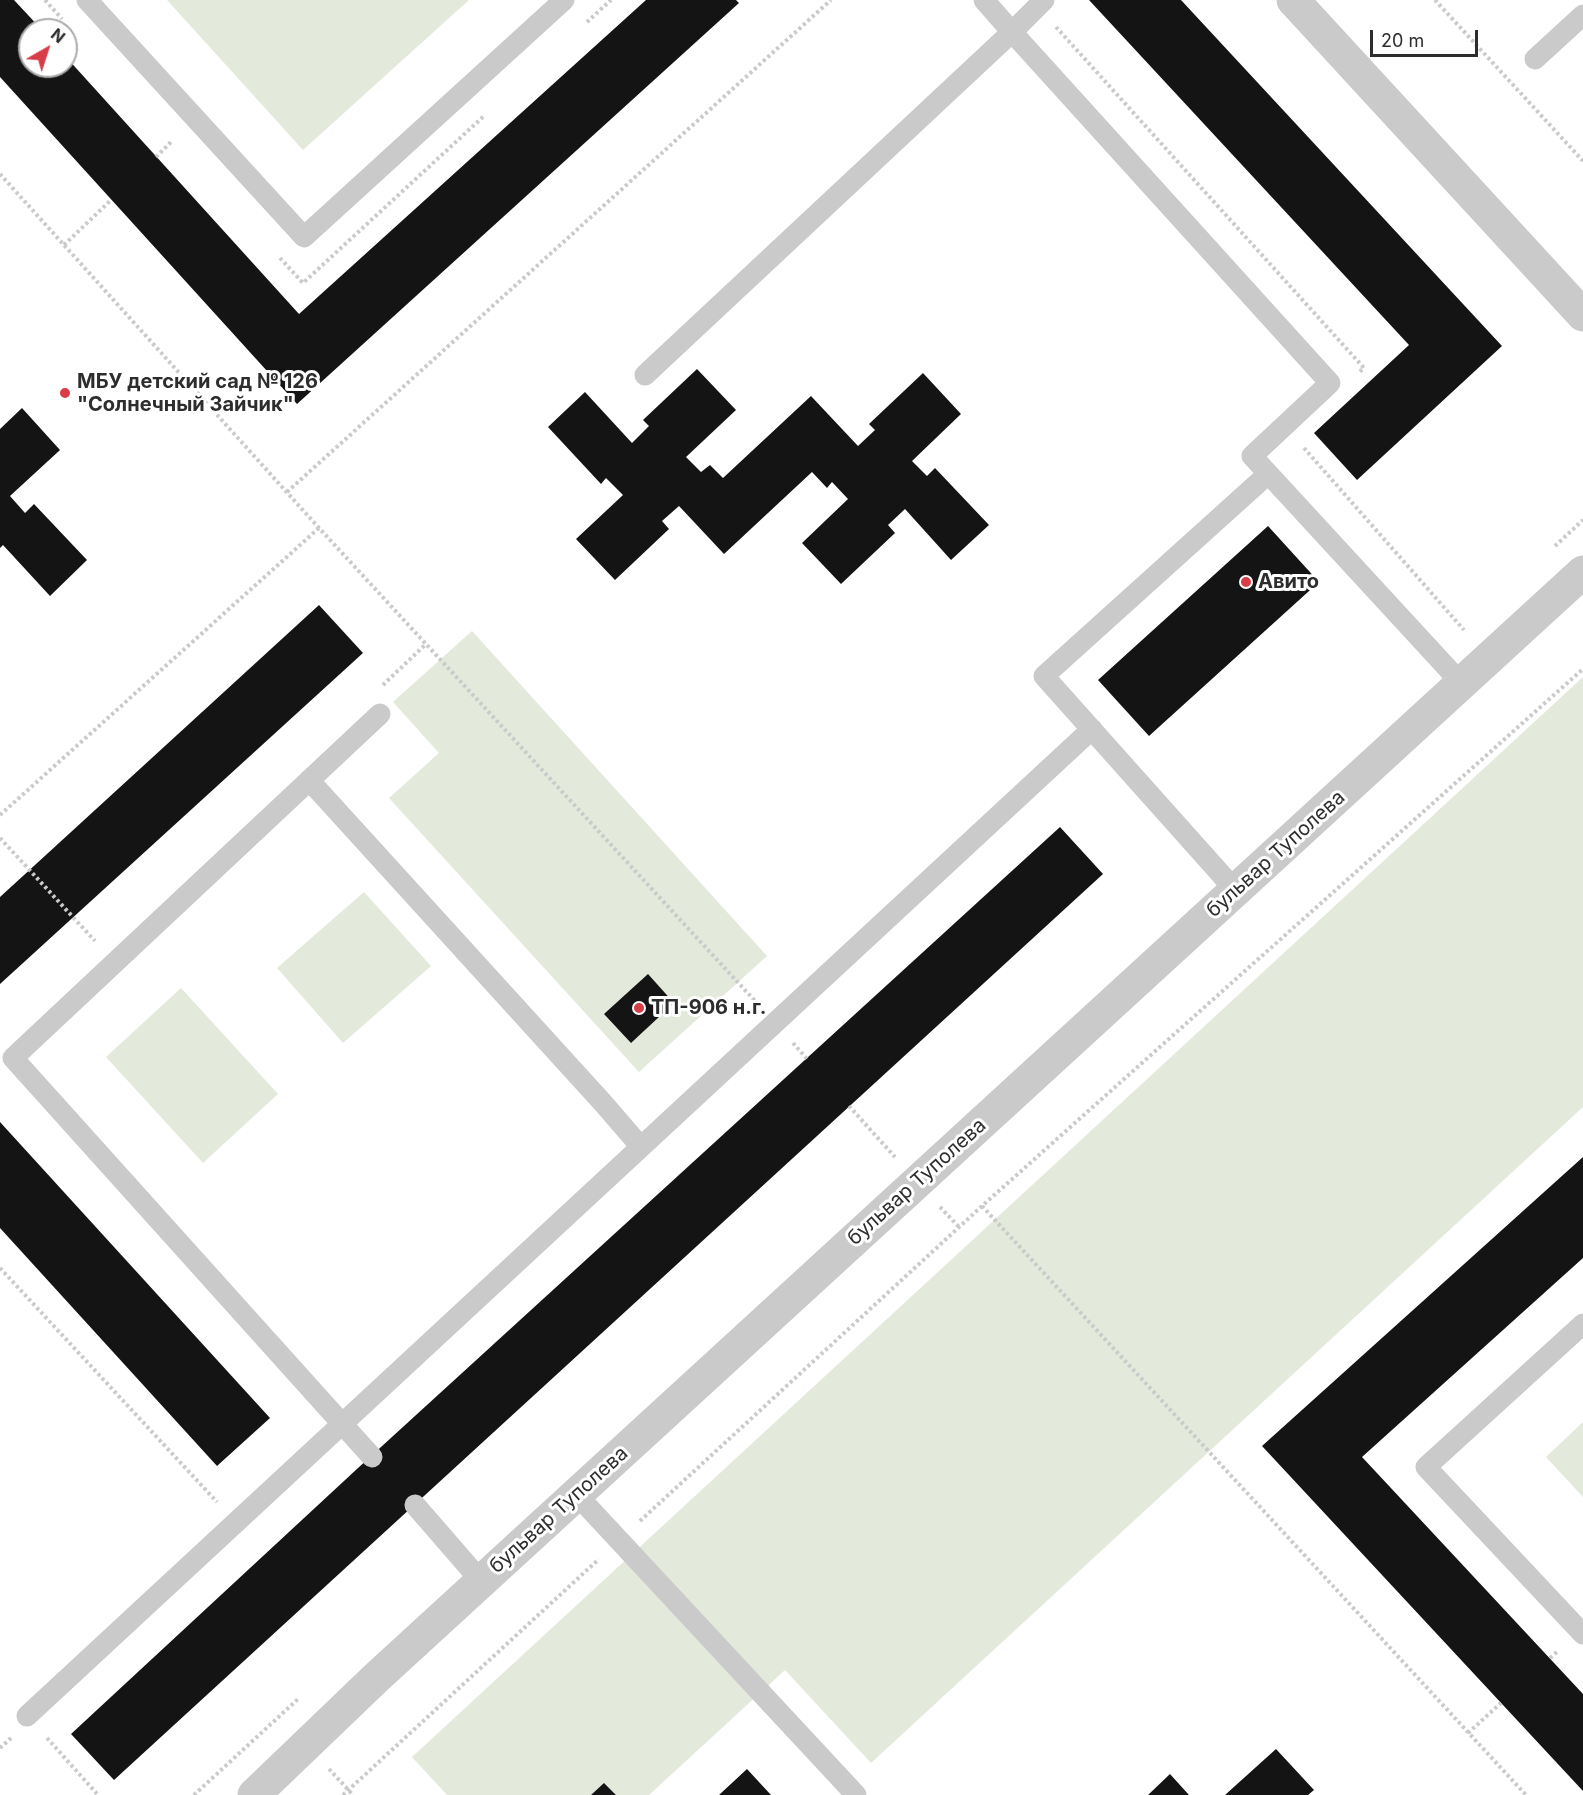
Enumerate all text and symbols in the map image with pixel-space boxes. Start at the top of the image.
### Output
north arrow [18,18,78,78]
scale bar [1373,18,1481,56]
text: N [47,24,69,47]
text: 20 m [1381,30,1424,51]
place label: МБУ детский сад № 126 "Cолнечный Зайчик" [77,370,318,417]
marker: МБУ детский сад № 126 "Cолнечный Зайчик" [58,386,72,400]
place label: Авито [1258,570,1319,594]
marker: Авито [1239,575,1253,589]
street label: бульвар Туполева [1202,786,1350,922]
place label: ТП-906 н.г. [651,996,766,1020]
marker: ТП-906 н.г. [632,1001,646,1015]
street label: бульвар Туполева [843,1114,991,1250]
street label: бульвар Туполева [485,1442,633,1578]

